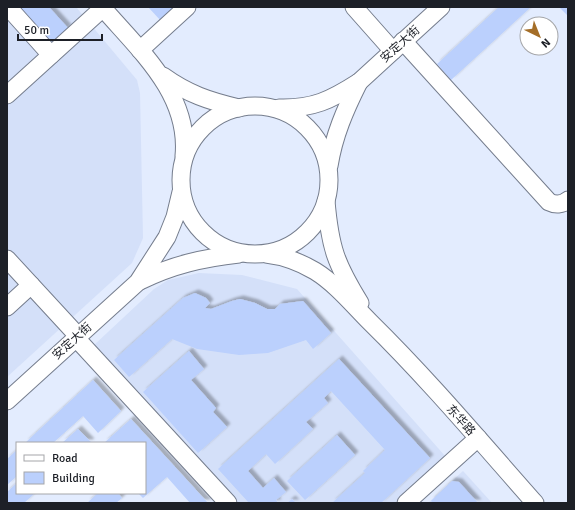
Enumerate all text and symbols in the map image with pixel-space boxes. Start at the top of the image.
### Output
scale bar [18,16,102,42]
north arrow [519,16,559,56]
text: 50 m [24,23,49,38]
street label: 安定大街 [377,23,423,66]
text: N [538,36,553,50]
street label: 安定大街 [49,320,95,363]
street label: 东华路 [443,402,478,439]
legend [16,442,146,494]
text: Road [52,451,78,466]
text: Building [52,471,95,486]

